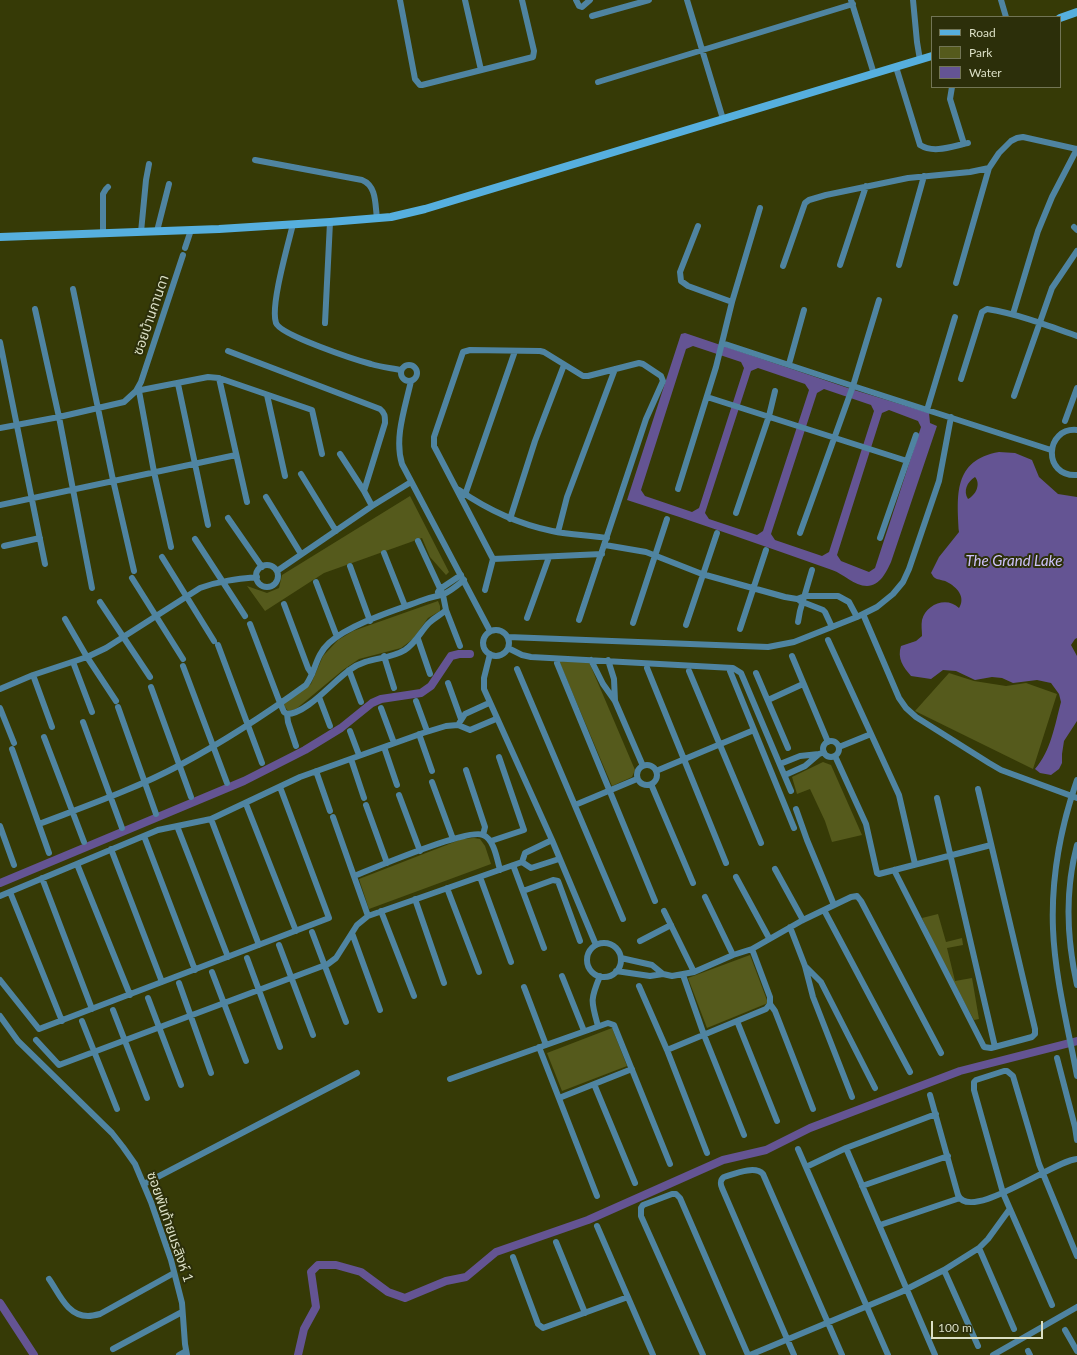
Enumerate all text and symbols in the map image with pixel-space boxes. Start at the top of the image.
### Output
legend [931,16,1061,88]
text: Road [969,25,996,40]
text: Park [969,45,992,60]
text: Water [969,65,1002,80]
street label: ซอยบ้านกานดา [129,273,173,357]
water label: The Grand Lake [966,552,1062,570]
street label: ซอยพันท้ายนรสิงห์ 1 [143,1170,197,1284]
scale bar [933,1313,1045,1339]
text: 100 m [938,1320,972,1335]

